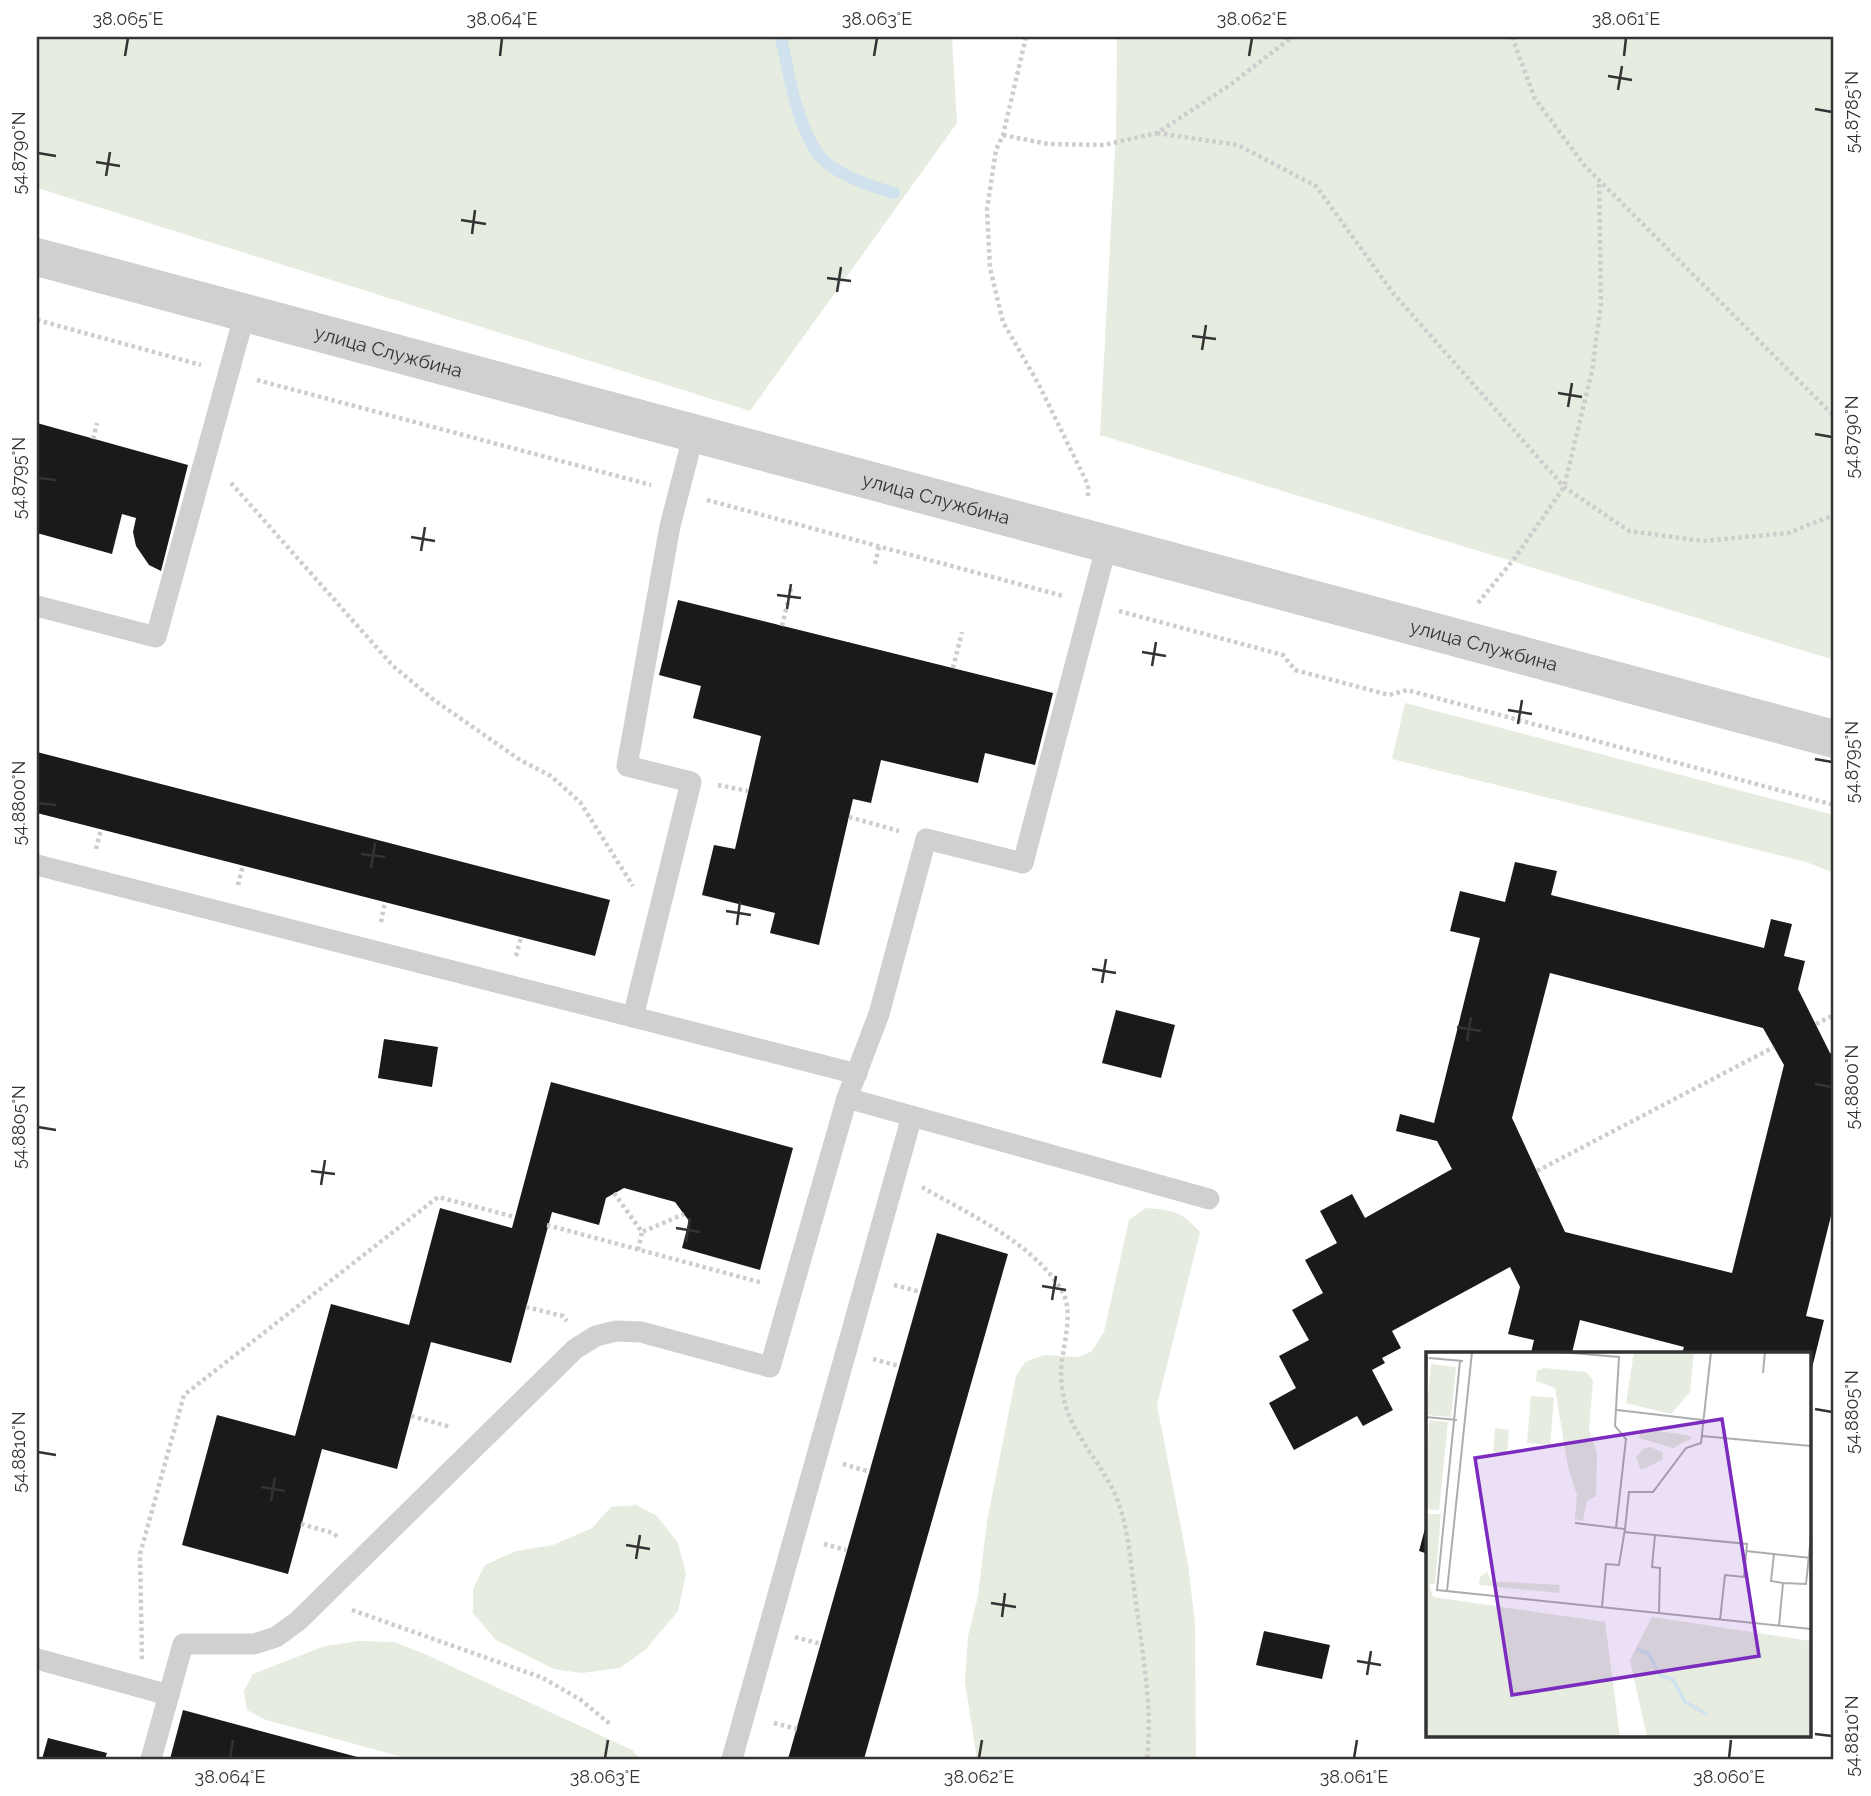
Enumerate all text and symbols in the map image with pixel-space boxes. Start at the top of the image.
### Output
text: 38.065°E [92,8,164,29]
text: 38.064°E [467,8,537,29]
text: 38.063°E [842,8,912,29]
text: 38.062°E [1217,8,1287,29]
text: 38.061°E [1592,8,1660,29]
text: 54.8785°N [1841,71,1862,153]
text: 54.8790°N [8,111,29,195]
street label: улица Службина [312,321,465,382]
text: 54.8790°N [1841,395,1862,479]
text: 54.8795°N [8,437,29,519]
street label: улица Службина [860,468,1012,529]
street label: улица Службина [1408,615,1560,675]
text: 54.8795°N [1841,721,1862,803]
text: 54.8800°N [8,761,29,845]
text: 54.8800°N [1841,1045,1862,1129]
text: 54.8805°N [8,1085,29,1169]
inset map [1426,1352,1812,1736]
text: 54.8805°N [1841,1370,1862,1454]
text: 54.8810°N [8,1411,29,1493]
text: 54.8810°N [1841,1695,1862,1777]
text: 38.064°E [195,1766,265,1787]
text: 38.063°E [570,1766,640,1787]
text: 38.062°E [944,1766,1014,1787]
text: 38.061°E [1320,1766,1388,1787]
text: 38.060°E [1693,1766,1765,1787]

